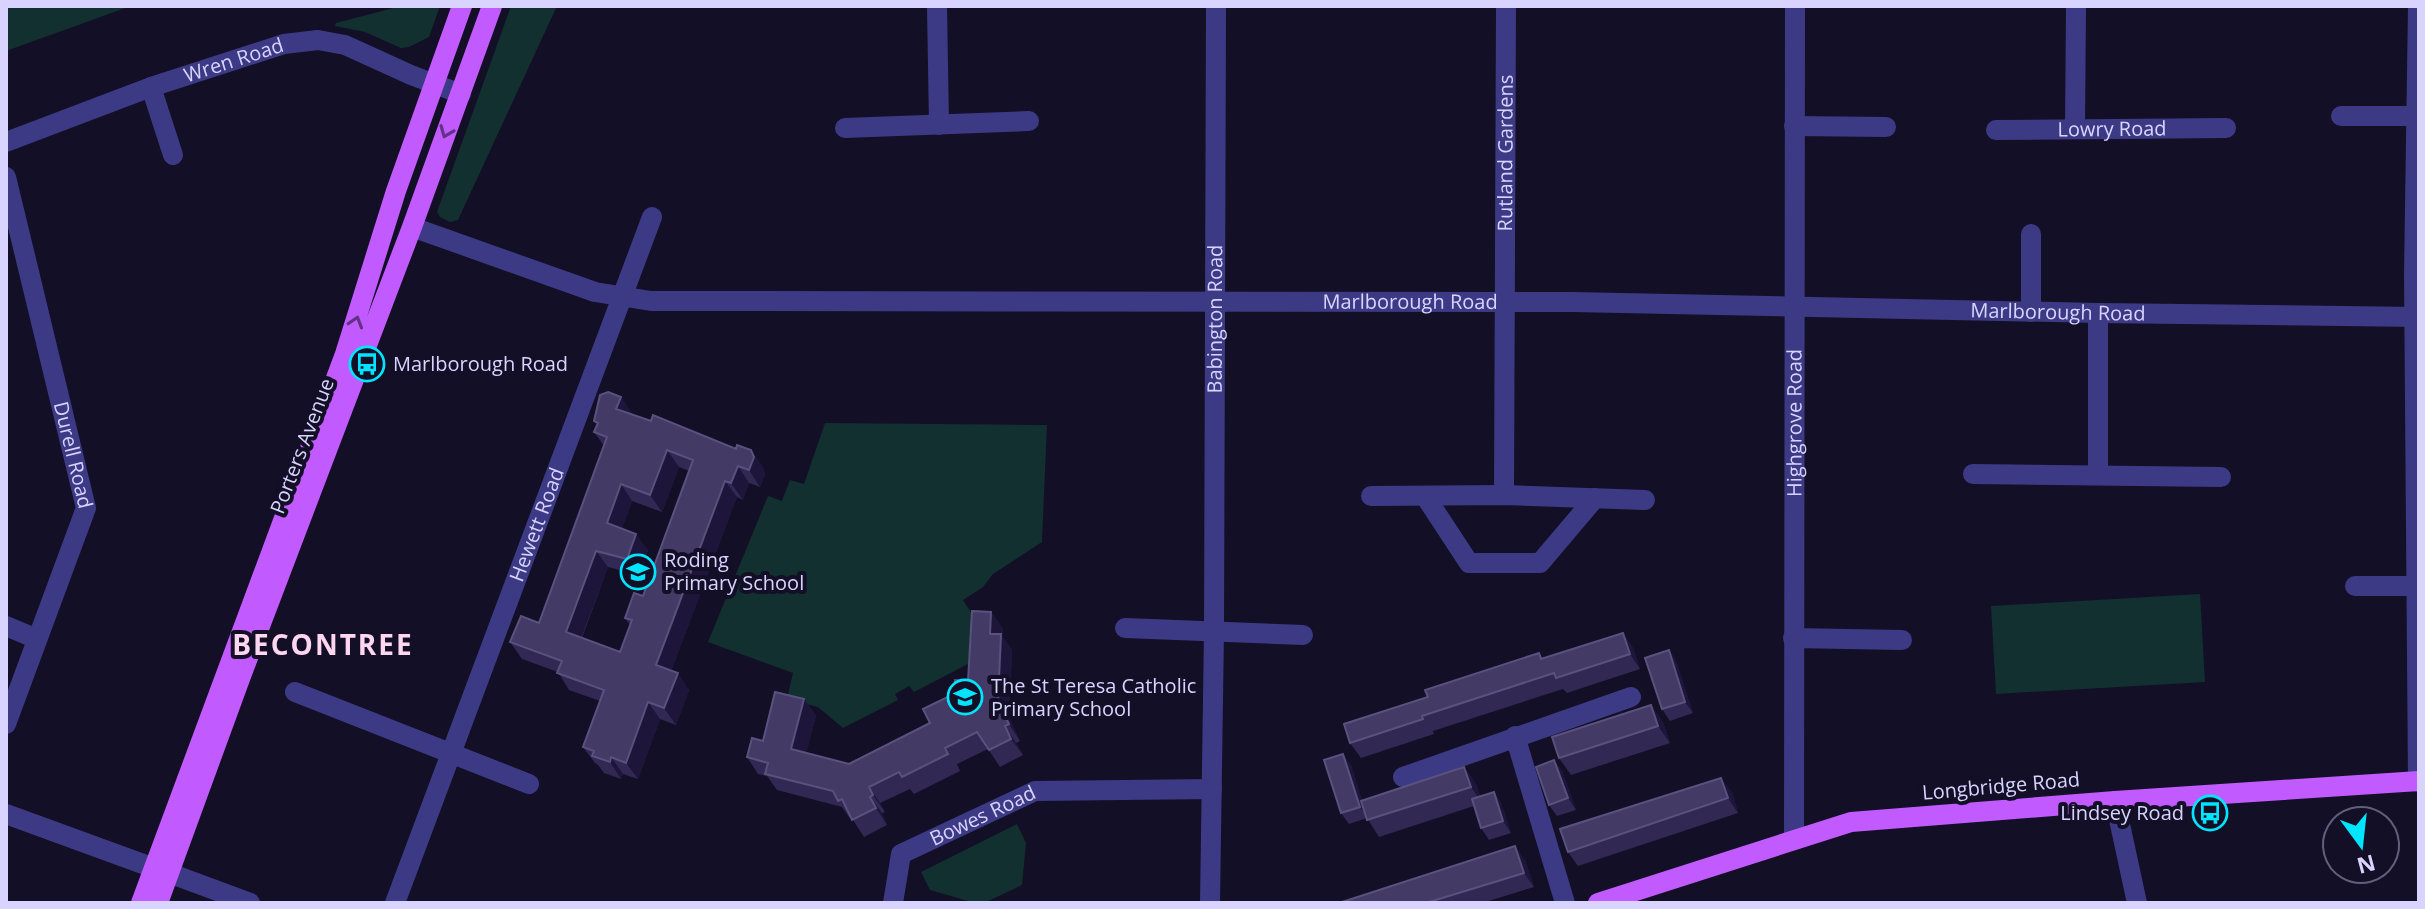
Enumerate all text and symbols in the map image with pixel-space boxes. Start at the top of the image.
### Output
street label: Wren Road [180,31,287,88]
street label: Rutland Gardens [1491,75,1519,231]
street label: Lowry Road [2057,115,2167,142]
one-way arrow [439,124,456,138]
street label: Babington Road [1201,245,1228,394]
street label: Marlborough Road [1322,288,1498,315]
street label: Marlborough Road [1970,296,2146,327]
one-way arrow [346,316,362,330]
bus stop icon: Marlborough Road [348,345,386,383]
street label: Highgrove Road [1780,349,1808,497]
place label: Marlborough Road [393,350,568,377]
street label: Porters Avenue [263,374,340,517]
street label: Durell Road [48,399,100,511]
street label: Hewett Road [503,464,570,585]
place label: Roding Primary School [664,546,804,596]
school or university icon: Roding Primary School [619,553,657,591]
district label: BECONTREE [232,625,414,663]
place label: The St Teresa Catholic Primary School [991,672,1196,722]
school or university icon: The St Teresa Catholic Primary School [946,678,984,716]
street label: Longbridge Road [1921,765,2081,806]
street label: Bowes Road [925,779,1040,852]
bus stop icon: Lindsey Road [2191,794,2229,832]
place label: Lindsey Road [2060,799,2184,826]
north arrow [2321,805,2401,885]
text: N [2354,848,2379,882]

